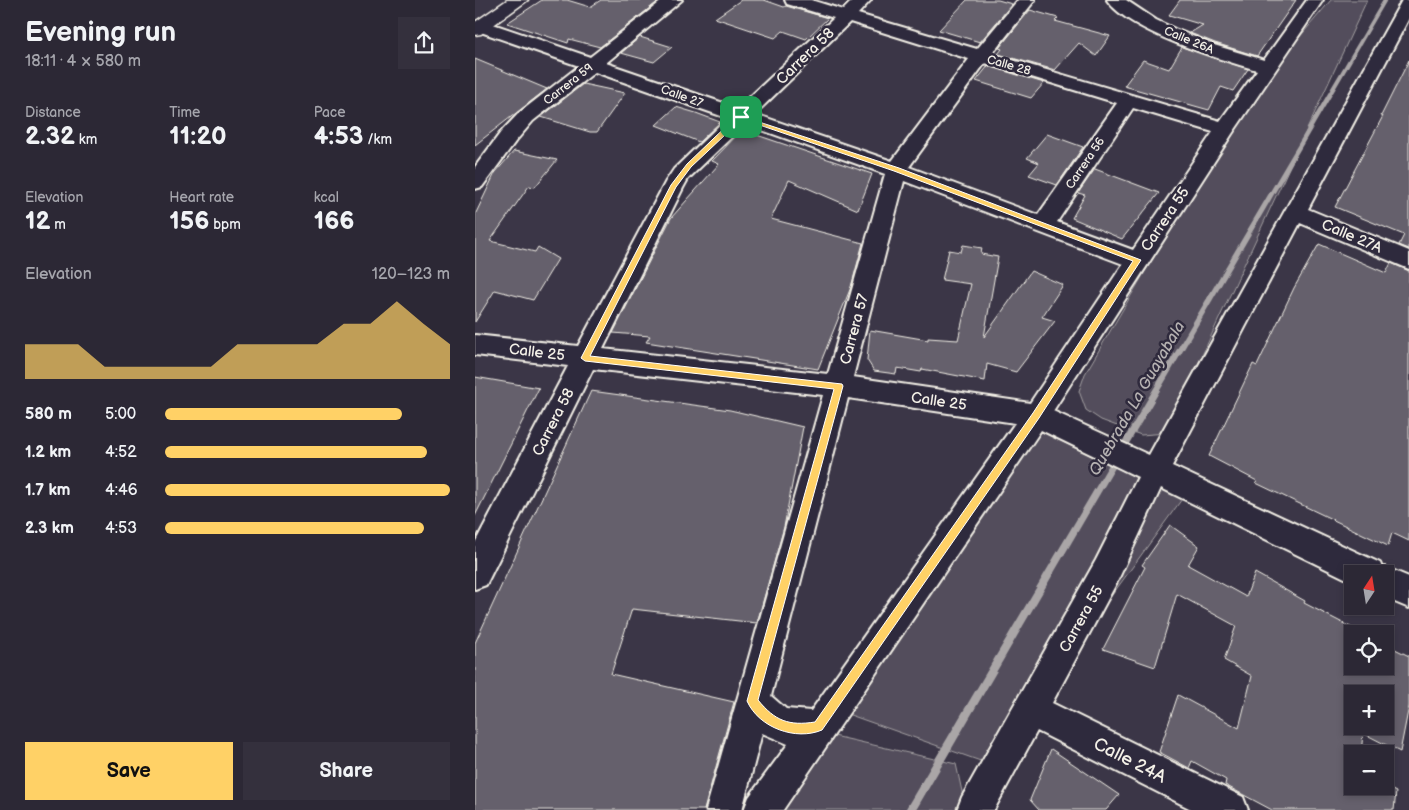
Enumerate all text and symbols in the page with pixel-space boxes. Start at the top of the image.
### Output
text: Evening run [25,16,176,49]
button: share [398,17,450,69]
street label: Calle 26A [1162,23,1217,58]
street label: Carrera 58 [772,24,839,89]
text: 18:11 · 4 × 580 m [25,52,141,71]
street label: Calle 28 [985,52,1033,79]
street label: Carrera 59 [541,60,596,108]
street label: Calle 27 [659,82,705,111]
pin [720,96,762,138]
icon: arrive [727,103,755,131]
text: Distance [25,104,81,121]
text: Time [169,104,200,121]
text: Pace [314,104,346,121]
text: 2.32 [25,121,75,152]
text: 11:20 [169,121,226,152]
text: 4:53 [314,121,363,152]
text: km [75,131,97,148]
text: /km [363,131,392,148]
street label: Carrera 56 [1063,135,1108,192]
street label: Carrera 55 [1137,184,1194,255]
text: Elevation [25,189,83,206]
text: Heart rate [169,189,234,206]
text: kcal [314,189,339,206]
text: 12 [25,206,51,237]
text: 156 [169,206,209,237]
text: 166 [314,206,354,237]
street label: Calle 27A [1319,215,1386,258]
text: m [51,216,66,233]
text: bpm [209,216,241,233]
text: Elevation [25,265,92,284]
text: 120–123 m [372,265,450,284]
street label: Carrera 57 [836,291,873,366]
water label: Quebrada La Guayabala [1085,318,1189,479]
street label: Calle 25 [508,340,566,365]
street label: Carrera 58 [528,385,579,459]
street label: Calle 25 [910,388,968,415]
text: 580 m [25,405,72,424]
text: 5:00 [105,405,136,424]
text: 1.2 km [25,443,71,462]
text: 4:52 [105,443,137,462]
text: 1.7 km [25,481,70,500]
text: 4:46 [105,481,138,500]
text: 2.3 km [25,519,74,538]
text: 4:53 [105,519,137,538]
north arrow [1344,565,1394,615]
map controls [1344,565,1394,795]
street label: Carrera 55 [1055,583,1108,656]
button: locate [1344,625,1394,675]
button: + [1344,685,1394,735]
street label: Calle 24A [1090,733,1170,788]
button: Save [25,742,233,800]
button: Share [243,742,450,800]
button: − [1344,745,1394,795]

